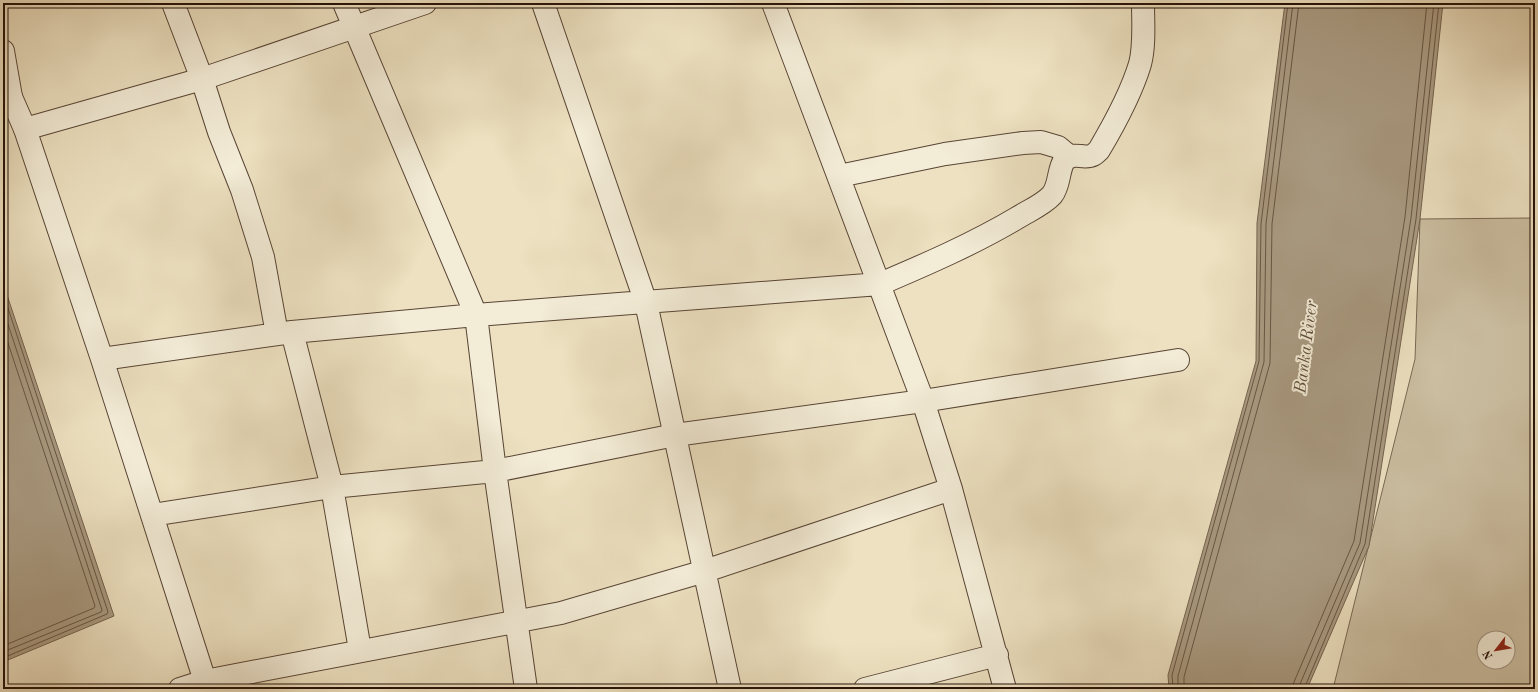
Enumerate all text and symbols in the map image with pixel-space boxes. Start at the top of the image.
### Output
water label: Banka River [1292,299,1321,395]
north arrow [1476,630,1516,670]
text: N [1482,647,1496,661]

